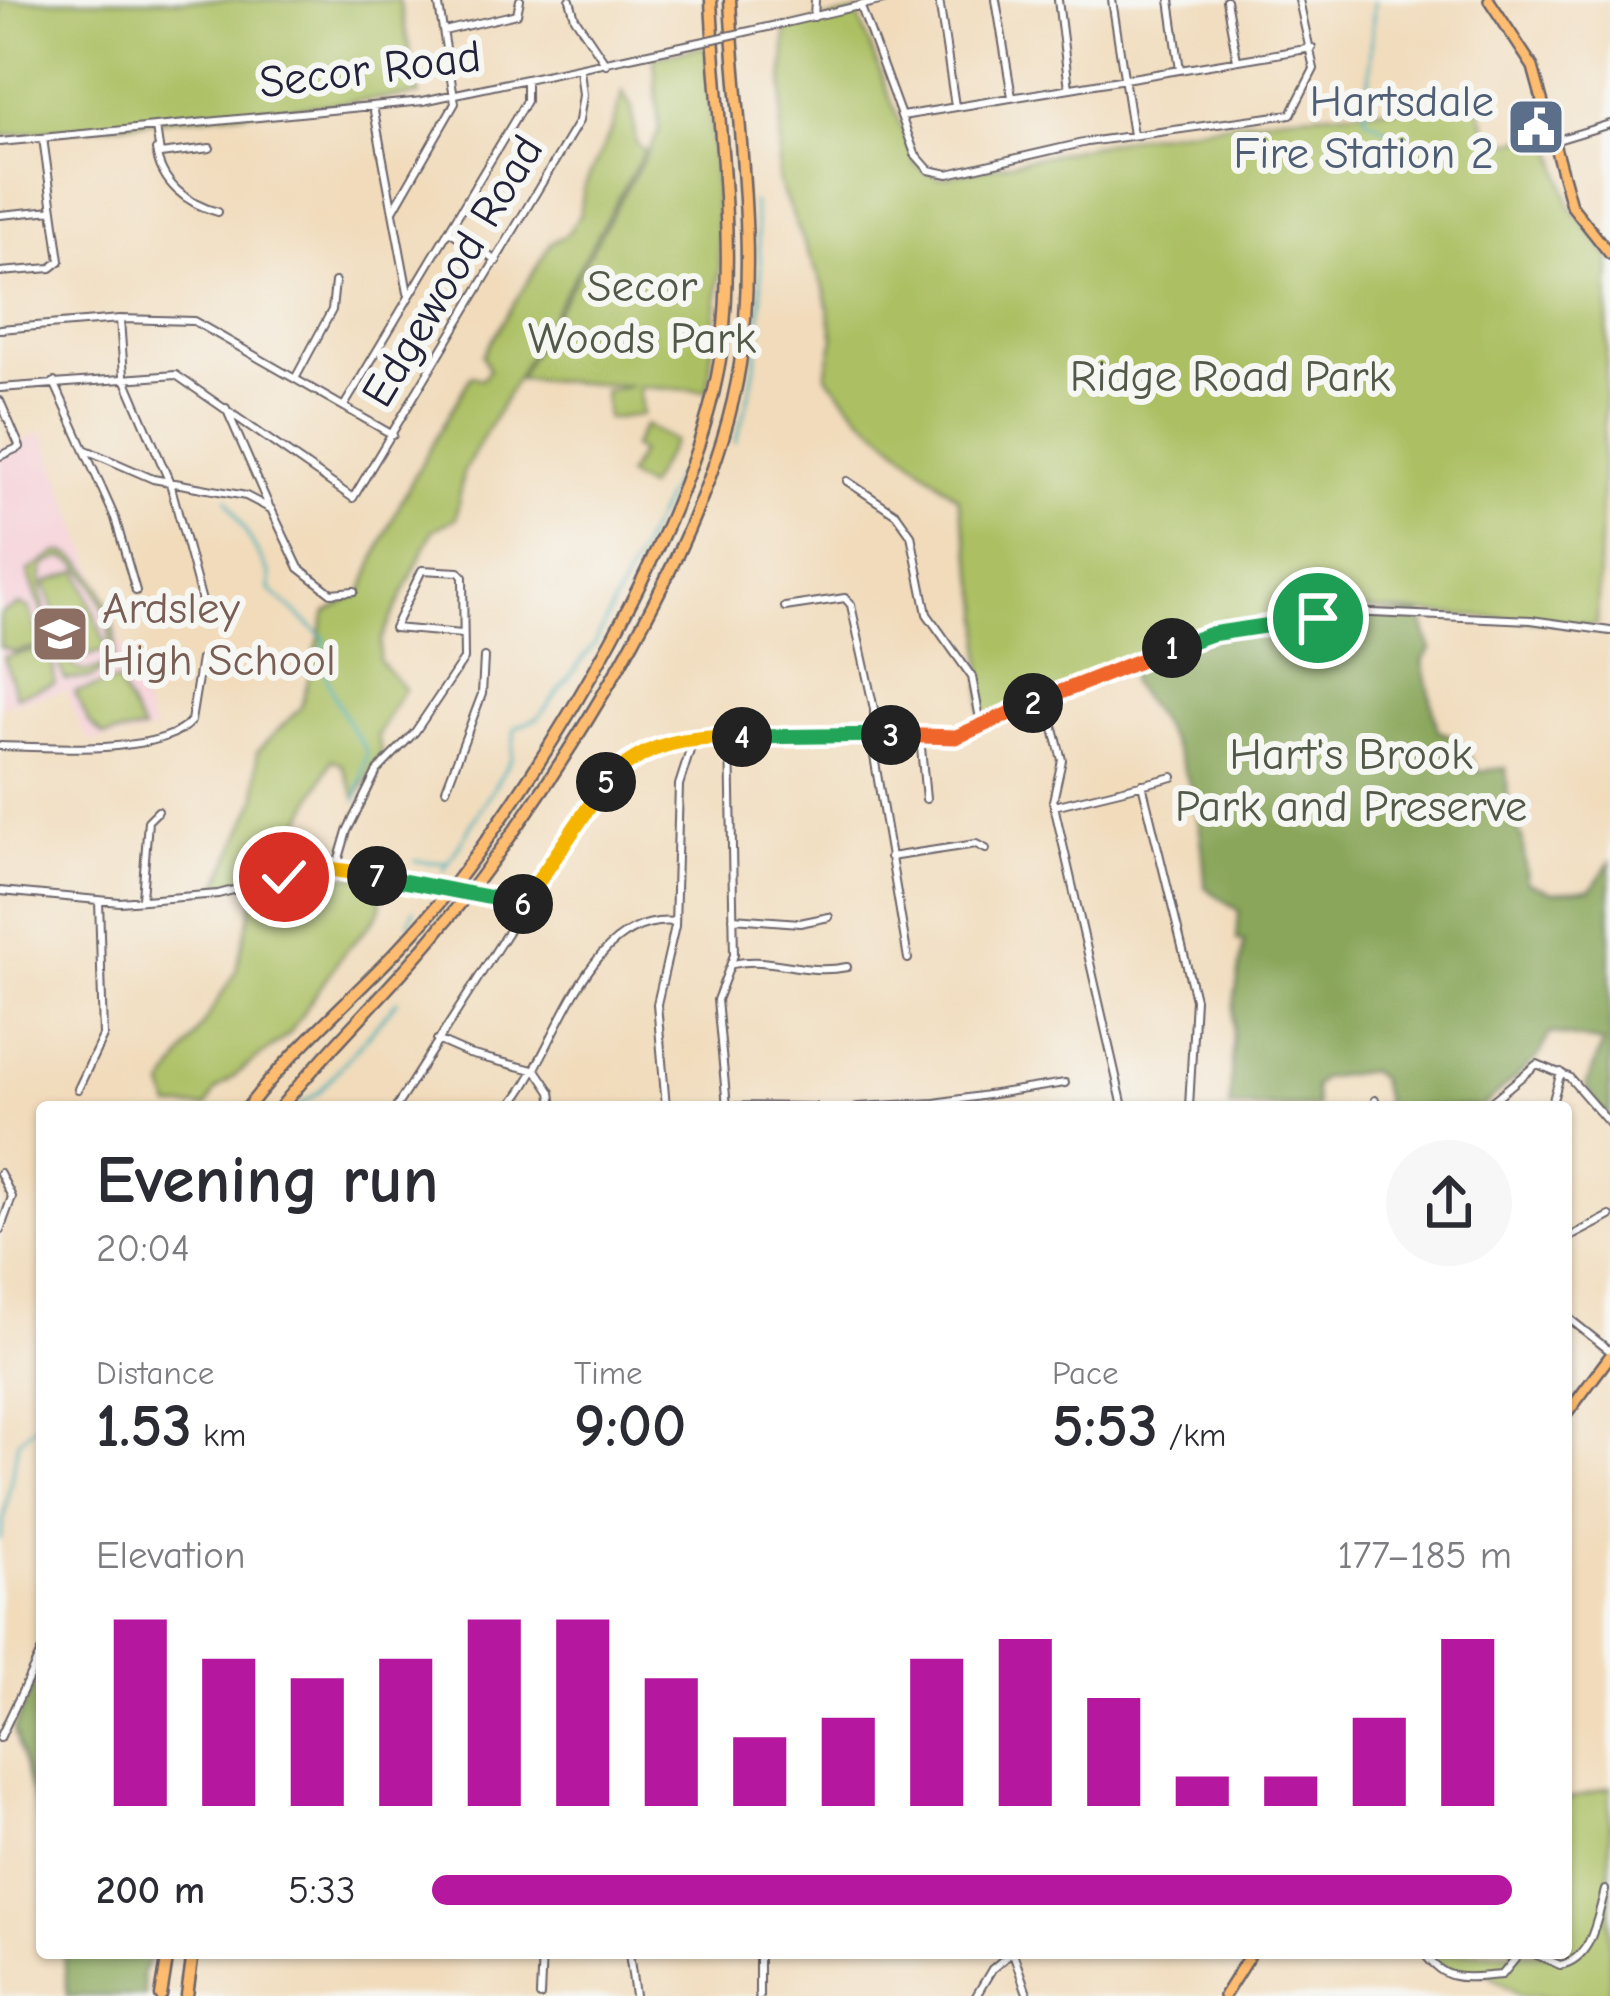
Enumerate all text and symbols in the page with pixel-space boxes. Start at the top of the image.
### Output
street label: Secor Road [256,30,484,108]
place label: Hartsdale Fire Station 2 [1233,75,1494,179]
public building icon: Hartsdale Fire Station 2 [1505,96,1567,158]
street label: Edgewood Road [351,126,553,416]
park label: Secor Woods Park [528,260,757,364]
park label: Ridge Road Park [1070,350,1391,402]
pin [1267,567,1369,669]
place label: Ardsley High School [102,582,336,686]
icon: arrive [1285,585,1351,651]
school or university icon: Ardsley High School [29,603,91,665]
pin: 1 [1142,618,1202,678]
text: 1 [1166,629,1178,667]
pin: 2 [1003,673,1063,733]
text: 2 [1025,684,1041,722]
pin: 3 [861,705,921,765]
pin: 4 [712,707,772,767]
text: 3 [883,716,899,754]
text: 4 [734,718,750,756]
park label: Hart's Brook Park and Preserve [1175,728,1527,832]
pin: 5 [576,752,636,812]
text: 5 [597,763,615,801]
pin [233,826,335,928]
icon: check [251,844,317,910]
pin: 7 [347,846,407,906]
text: 7 [370,857,384,895]
pin: 6 [493,874,553,934]
text: 6 [514,885,532,923]
button: share [1386,1140,1512,1266]
text: Evening run [96,1143,438,1219]
text: 20:04 [96,1226,190,1271]
text: Distance [96,1354,214,1392]
text: Time [574,1354,643,1392]
text: Pace [1052,1354,1119,1392]
text: 1.53 [96,1392,192,1461]
text: 9:00 [574,1392,686,1461]
text: 5:53 [1052,1392,1158,1461]
text: km [192,1416,246,1454]
text: /km [1158,1416,1226,1454]
text: Elevation [96,1533,245,1578]
text: 177–185 m [1337,1533,1512,1578]
text: 200 m [96,1868,205,1913]
text: 5:33 [288,1868,356,1913]

